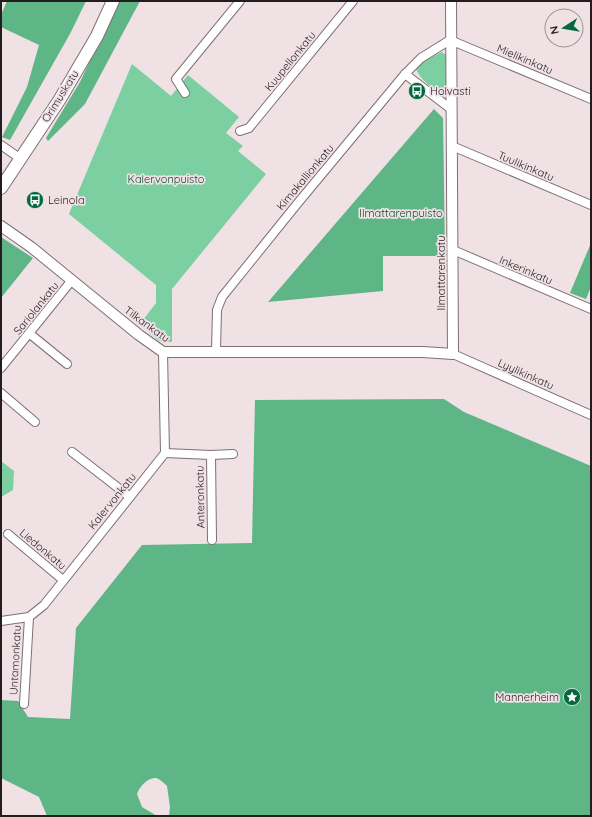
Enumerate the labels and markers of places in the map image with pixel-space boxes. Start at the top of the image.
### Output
bus stop icon: Holvasti [407,81,427,101]
place label: Holvasti [430,84,471,98]
bus stop icon: Leinola [25,190,45,210]
place label: Leinola [48,193,85,207]
place icon: Mannerheim [562,687,582,707]
place label: Mannerheim [495,690,559,704]

